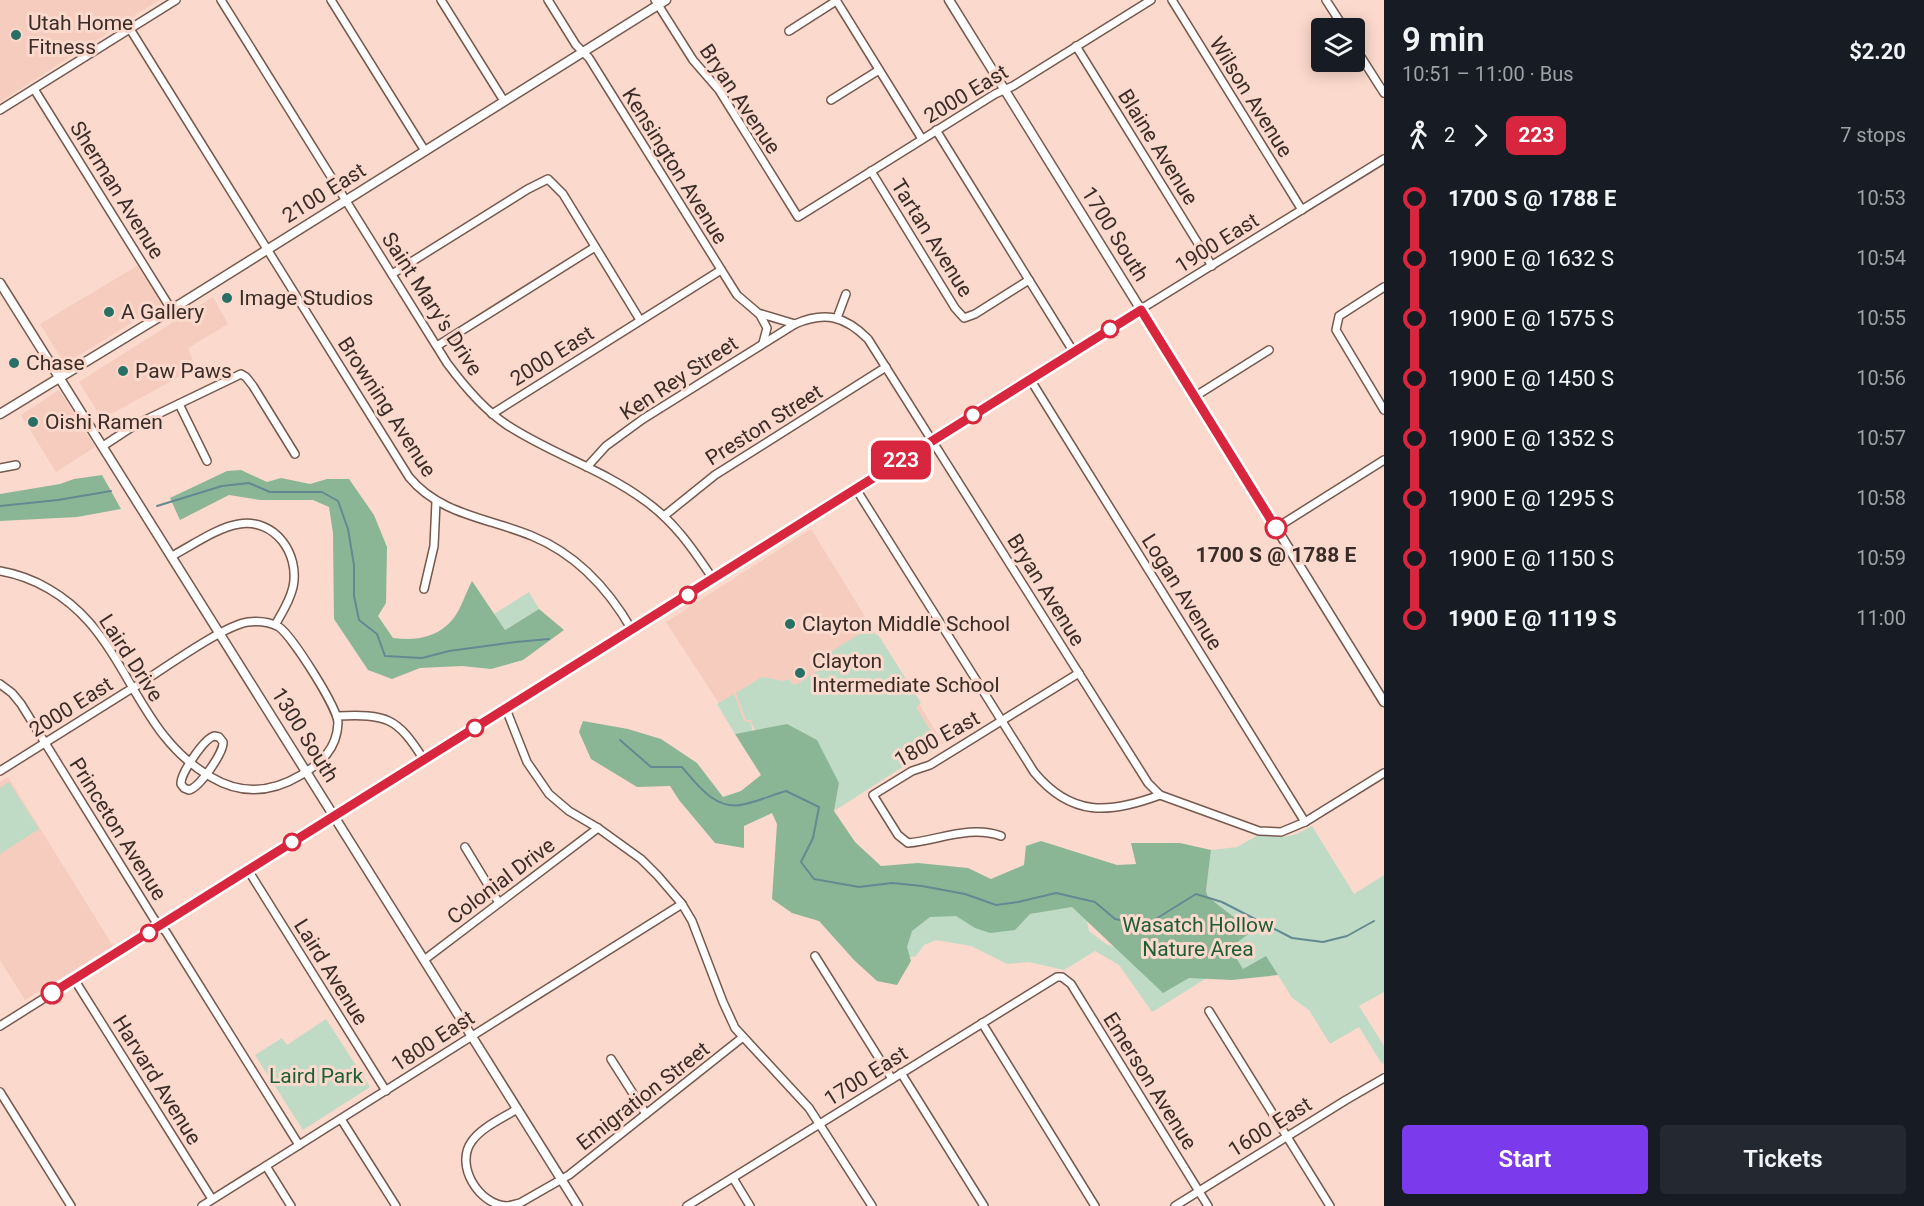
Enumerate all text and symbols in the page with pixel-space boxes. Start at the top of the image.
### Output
place label: Utah Home Fitness [28,11,133,59]
map controls [1311,18,1365,72]
button: layers [1311,18,1365,72]
text: 9 min [1402,20,1485,59]
marker: Utah Home Fitness [9,28,23,42]
street label: Wilson Avenue [1204,32,1298,162]
text: $2.20 [1849,39,1906,64]
street label: Bryan Avenue [695,40,785,158]
street label: 2000 East [920,60,1012,128]
text: 10:51 – 11:00 · Bus [1402,62,1574,86]
street label: Kensington Avenue [617,84,733,248]
street label: Blaine Avenue [1113,85,1203,209]
street label: Sherman Avenue [65,117,169,263]
icon: walk [1402,119,1435,152]
icon: forward [1464,119,1497,152]
text: 2 [1444,123,1455,147]
text: 223 [1518,123,1554,147]
text: 7 stops [1840,123,1906,147]
street label: 2100 East [278,158,370,228]
street label: Tartan Avenue [886,175,978,301]
street label: 1700 South [1077,182,1153,286]
text: 1700 S @ 1788 E [1448,186,1617,211]
text: 10:53 [1856,186,1906,210]
street label: 1900 East [1171,208,1263,278]
street label: Saint Mary's Drive [377,228,487,380]
text: 1900 E @ 1632 S [1448,246,1614,271]
text: 10:54 [1856,246,1906,270]
place label: Image Studios [239,286,373,310]
marker: Image Studios [220,291,234,305]
place label: A Gallery [121,300,204,324]
marker: A Gallery [102,305,116,319]
text: 1900 E @ 1575 S [1448,306,1614,331]
text: 10:55 [1856,306,1906,330]
unlabelled marker [1101,320,1119,338]
street label: 2000 East [506,321,598,391]
street label: Ken Rey Street [616,331,742,425]
street label: Browning Avenue [333,333,441,481]
place label: Chase [26,351,85,375]
marker: Chase [7,356,21,370]
place label: Paw Paws [135,359,232,383]
marker: Paw Paws [116,364,130,378]
text: 1900 E @ 1450 S [1448,366,1614,391]
text: 10:56 [1856,366,1906,390]
street label: Preston Street [701,380,827,470]
unlabelled marker [964,406,982,424]
place label: Oishi Ramen [45,410,163,434]
marker: Oishi Ramen [26,415,40,429]
text: 1900 E @ 1352 S [1448,426,1614,451]
text: 10:57 [1856,426,1906,450]
line badge: 223 [866,440,936,480]
text: 223 [883,448,919,472]
text: 1900 E @ 1295 S [1448,486,1614,511]
text: 10:58 [1856,486,1906,510]
marker: 1700 S @ 1788 E [1265,517,1287,539]
street label: Bryan Avenue [1002,530,1090,650]
street label: Logan Avenue [1137,530,1227,654]
place label: 1700 S @ 1788 E [1196,543,1357,567]
text: 1900 E @ 1150 S [1448,546,1614,571]
text: 10:59 [1856,546,1906,570]
unlabelled marker [679,586,697,604]
text: 1900 E @ 1119 S [1448,606,1617,631]
text: 11:00 [1856,606,1906,630]
street label: Laird Drive [94,610,168,706]
place label: Clayton Middle School [802,612,1010,636]
marker: Clayton Middle School [783,617,797,631]
place label: Clayton Intermediate School [812,649,1000,697]
marker: Clayton Intermediate School [793,666,807,680]
street label: 2000 East [25,672,117,742]
street label: 1300 South [267,683,343,787]
street label: 1800 East [890,706,984,772]
unlabelled marker [466,719,484,737]
street label: Princeton Avenue [65,753,171,905]
unlabelled marker [283,833,301,851]
street label: Colonial Drive [443,833,559,929]
park label: Wasatch Hollow Nature Area [1122,913,1274,961]
street label: Laird Avenue [289,915,373,1029]
unlabelled marker [140,924,158,942]
unlabelled marker [41,982,63,1004]
street label: 1800 East [387,1005,479,1077]
street label: Emerson Avenue [1098,1008,1202,1154]
street label: Harvard Avenue [108,1011,206,1149]
street label: Emigration Street [572,1037,714,1155]
street label: 1700 East [820,1041,912,1111]
park label: Laird Park [269,1064,363,1088]
street label: 1600 East [1224,1092,1316,1162]
button: Start [1402,1125,1648,1194]
button: Tickets [1660,1125,1906,1194]

